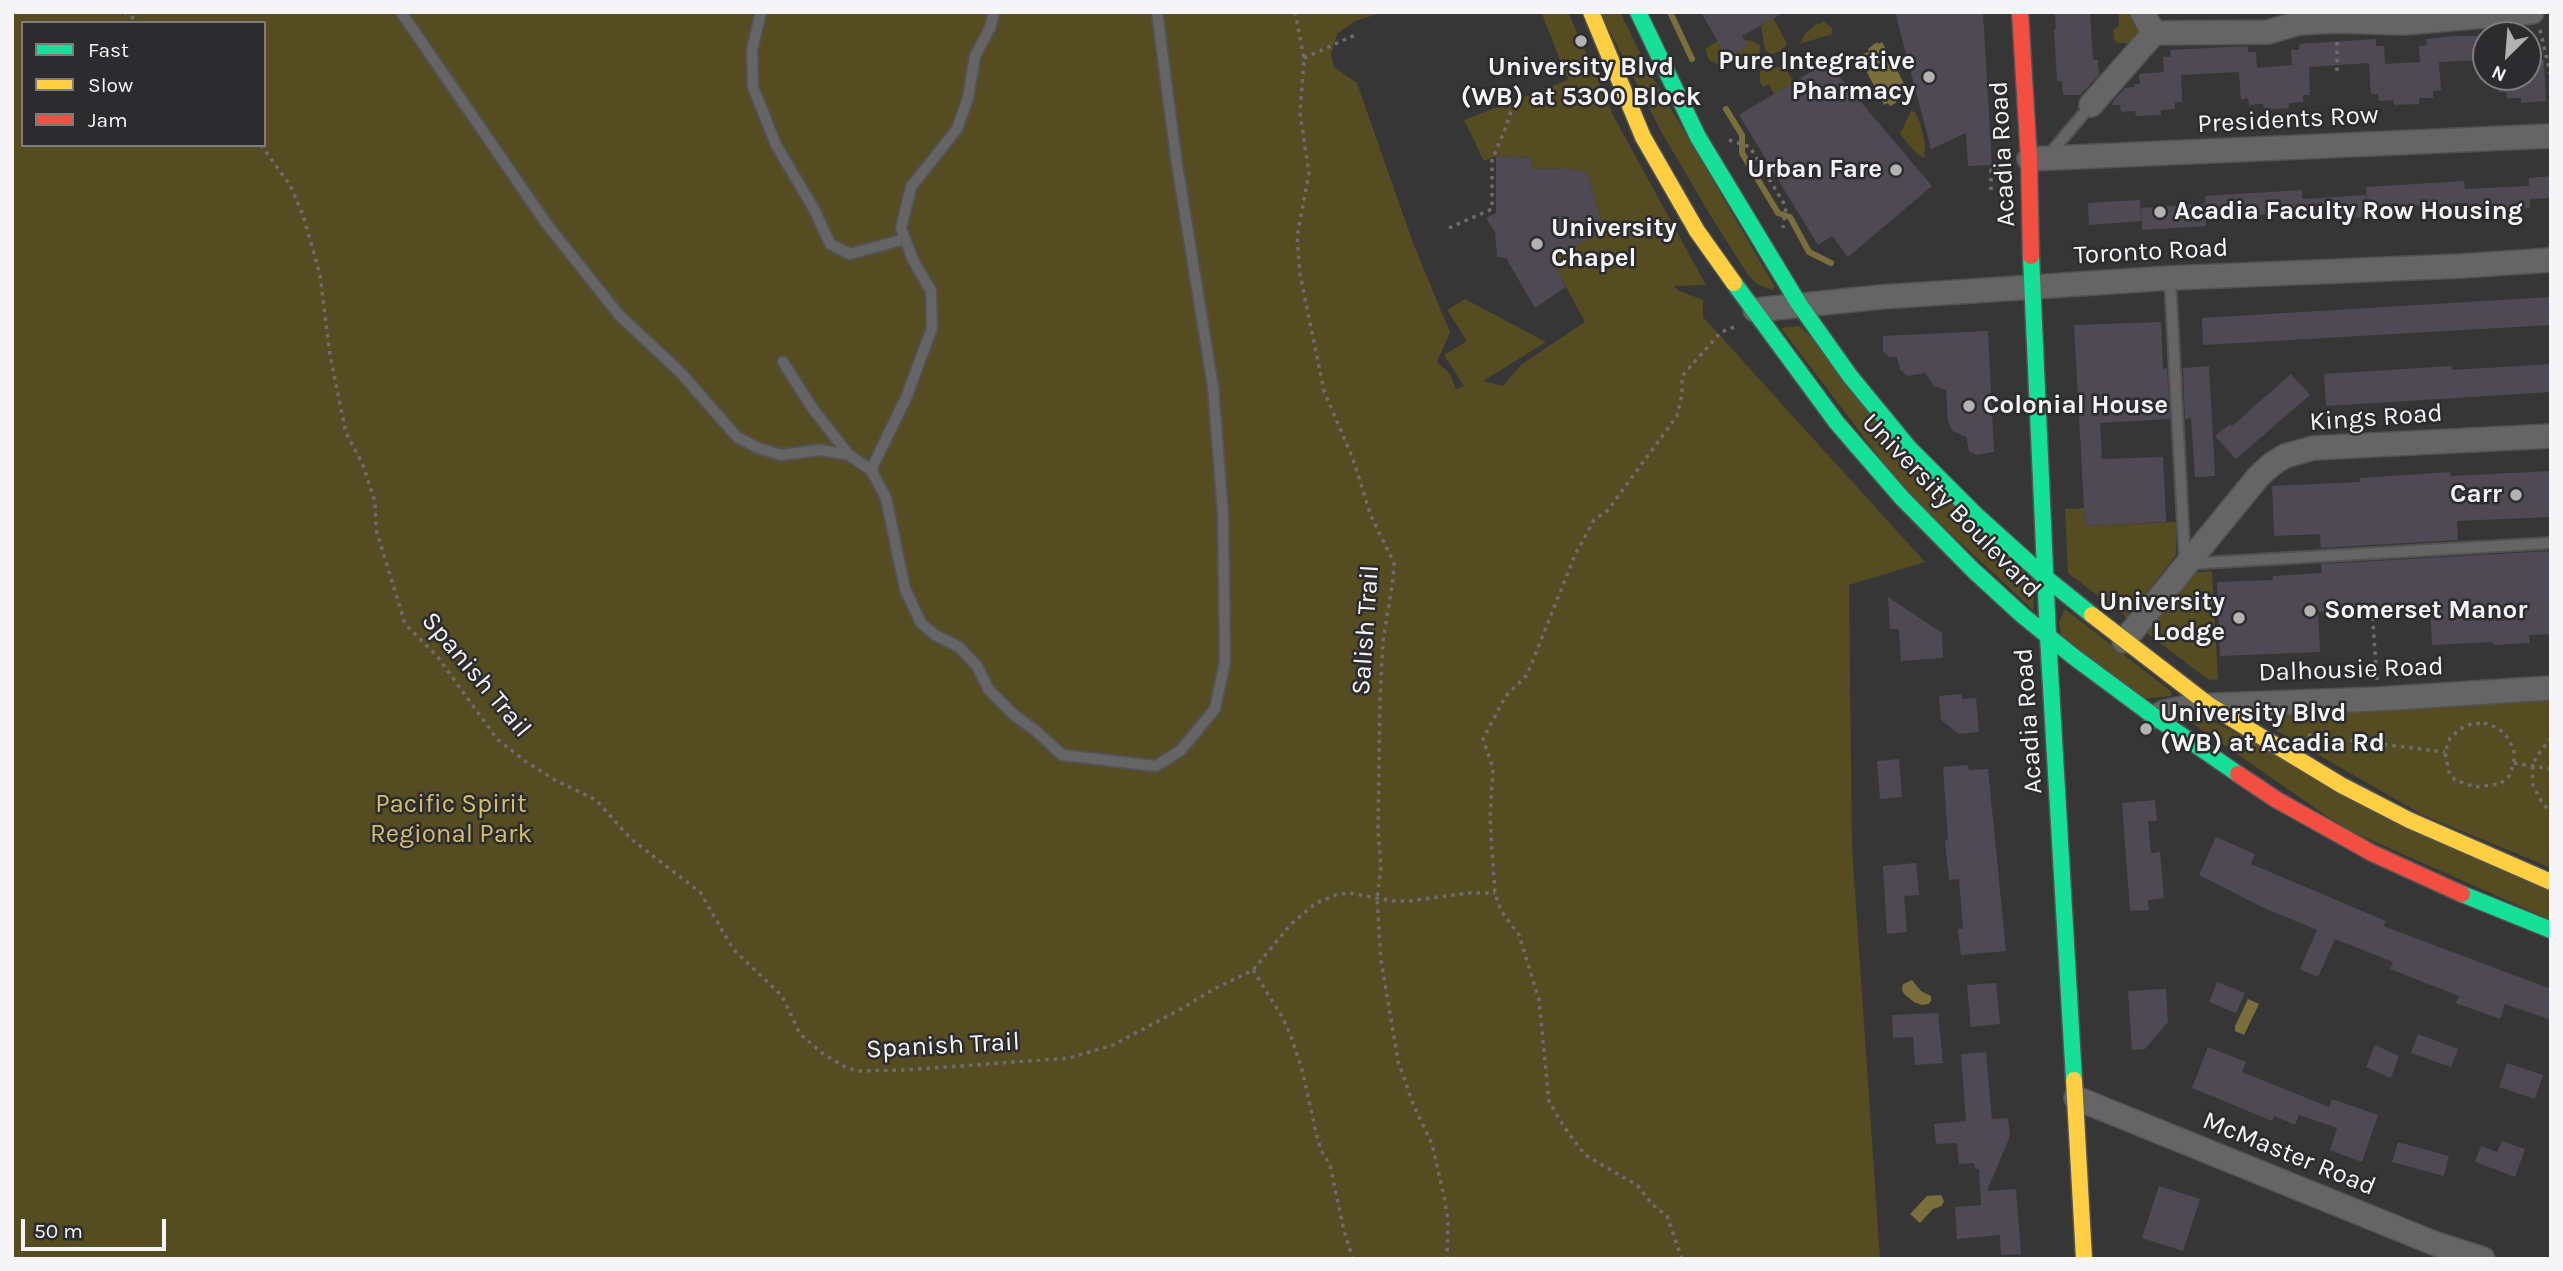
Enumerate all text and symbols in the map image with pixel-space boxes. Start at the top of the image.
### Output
legend [21,21,266,147]
north arrow [2472,21,2542,91]
marker: University Blvd (WB) at 5300 Block [1573,33,1589,49]
text: Fast [88,38,129,62]
place label: Pure Integrative Pharmacy [1718,46,1915,108]
place label: University Blvd (WB) at 5300 Block [1461,52,1701,114]
text: N [2488,60,2510,86]
marker: Pure Integrative Pharmacy [1921,69,1937,85]
text: Slow [88,73,133,97]
street label: Acadia Road [1984,80,2022,228]
street label: Presidents Row [2197,100,2379,140]
text: Jam [88,108,128,132]
place label: Urban Fare [1747,154,1882,186]
marker: Urban Fare [1888,162,1904,178]
place label: Acadia Faculty Row Housing [2174,196,2523,228]
marker: Acadia Faculty Row Housing [2152,204,2168,220]
place label: University Chapel [1551,213,1677,274]
street label: Toronto Road [2073,232,2229,272]
marker: University Chapel [1529,236,1545,252]
place label: Colonial House [1983,390,2168,422]
marker: Colonial House [1961,398,1977,414]
street label: Kings Road [2308,398,2444,438]
street label: University Boulevard [1855,407,2047,605]
place label: Carr [2450,479,2502,511]
marker: Carr [2508,487,2524,503]
street label: Salish Trail [1346,564,1386,696]
place label: University Lodge [2099,587,2225,648]
place label: Somerset Manor [2324,595,2527,627]
marker: Somerset Manor [2302,603,2318,619]
street label: Spanish Trail [415,606,537,744]
marker: University Lodge [2231,610,2247,626]
street label: Acadia Road [2008,647,2050,795]
street label: Dalhousie Road [2258,651,2444,689]
place label: University Blvd (WB) at Acadia Rd [2160,698,2385,760]
marker: University Blvd (WB) at Acadia Rd [2138,721,2154,737]
park label: Pacific Spirit Regional Park [370,789,532,850]
street label: Spanish Trail [865,1026,1021,1066]
street label: McMaster Road [2198,1105,2380,1203]
scale bar [24,1204,170,1248]
text: 50 m [34,1219,83,1243]

